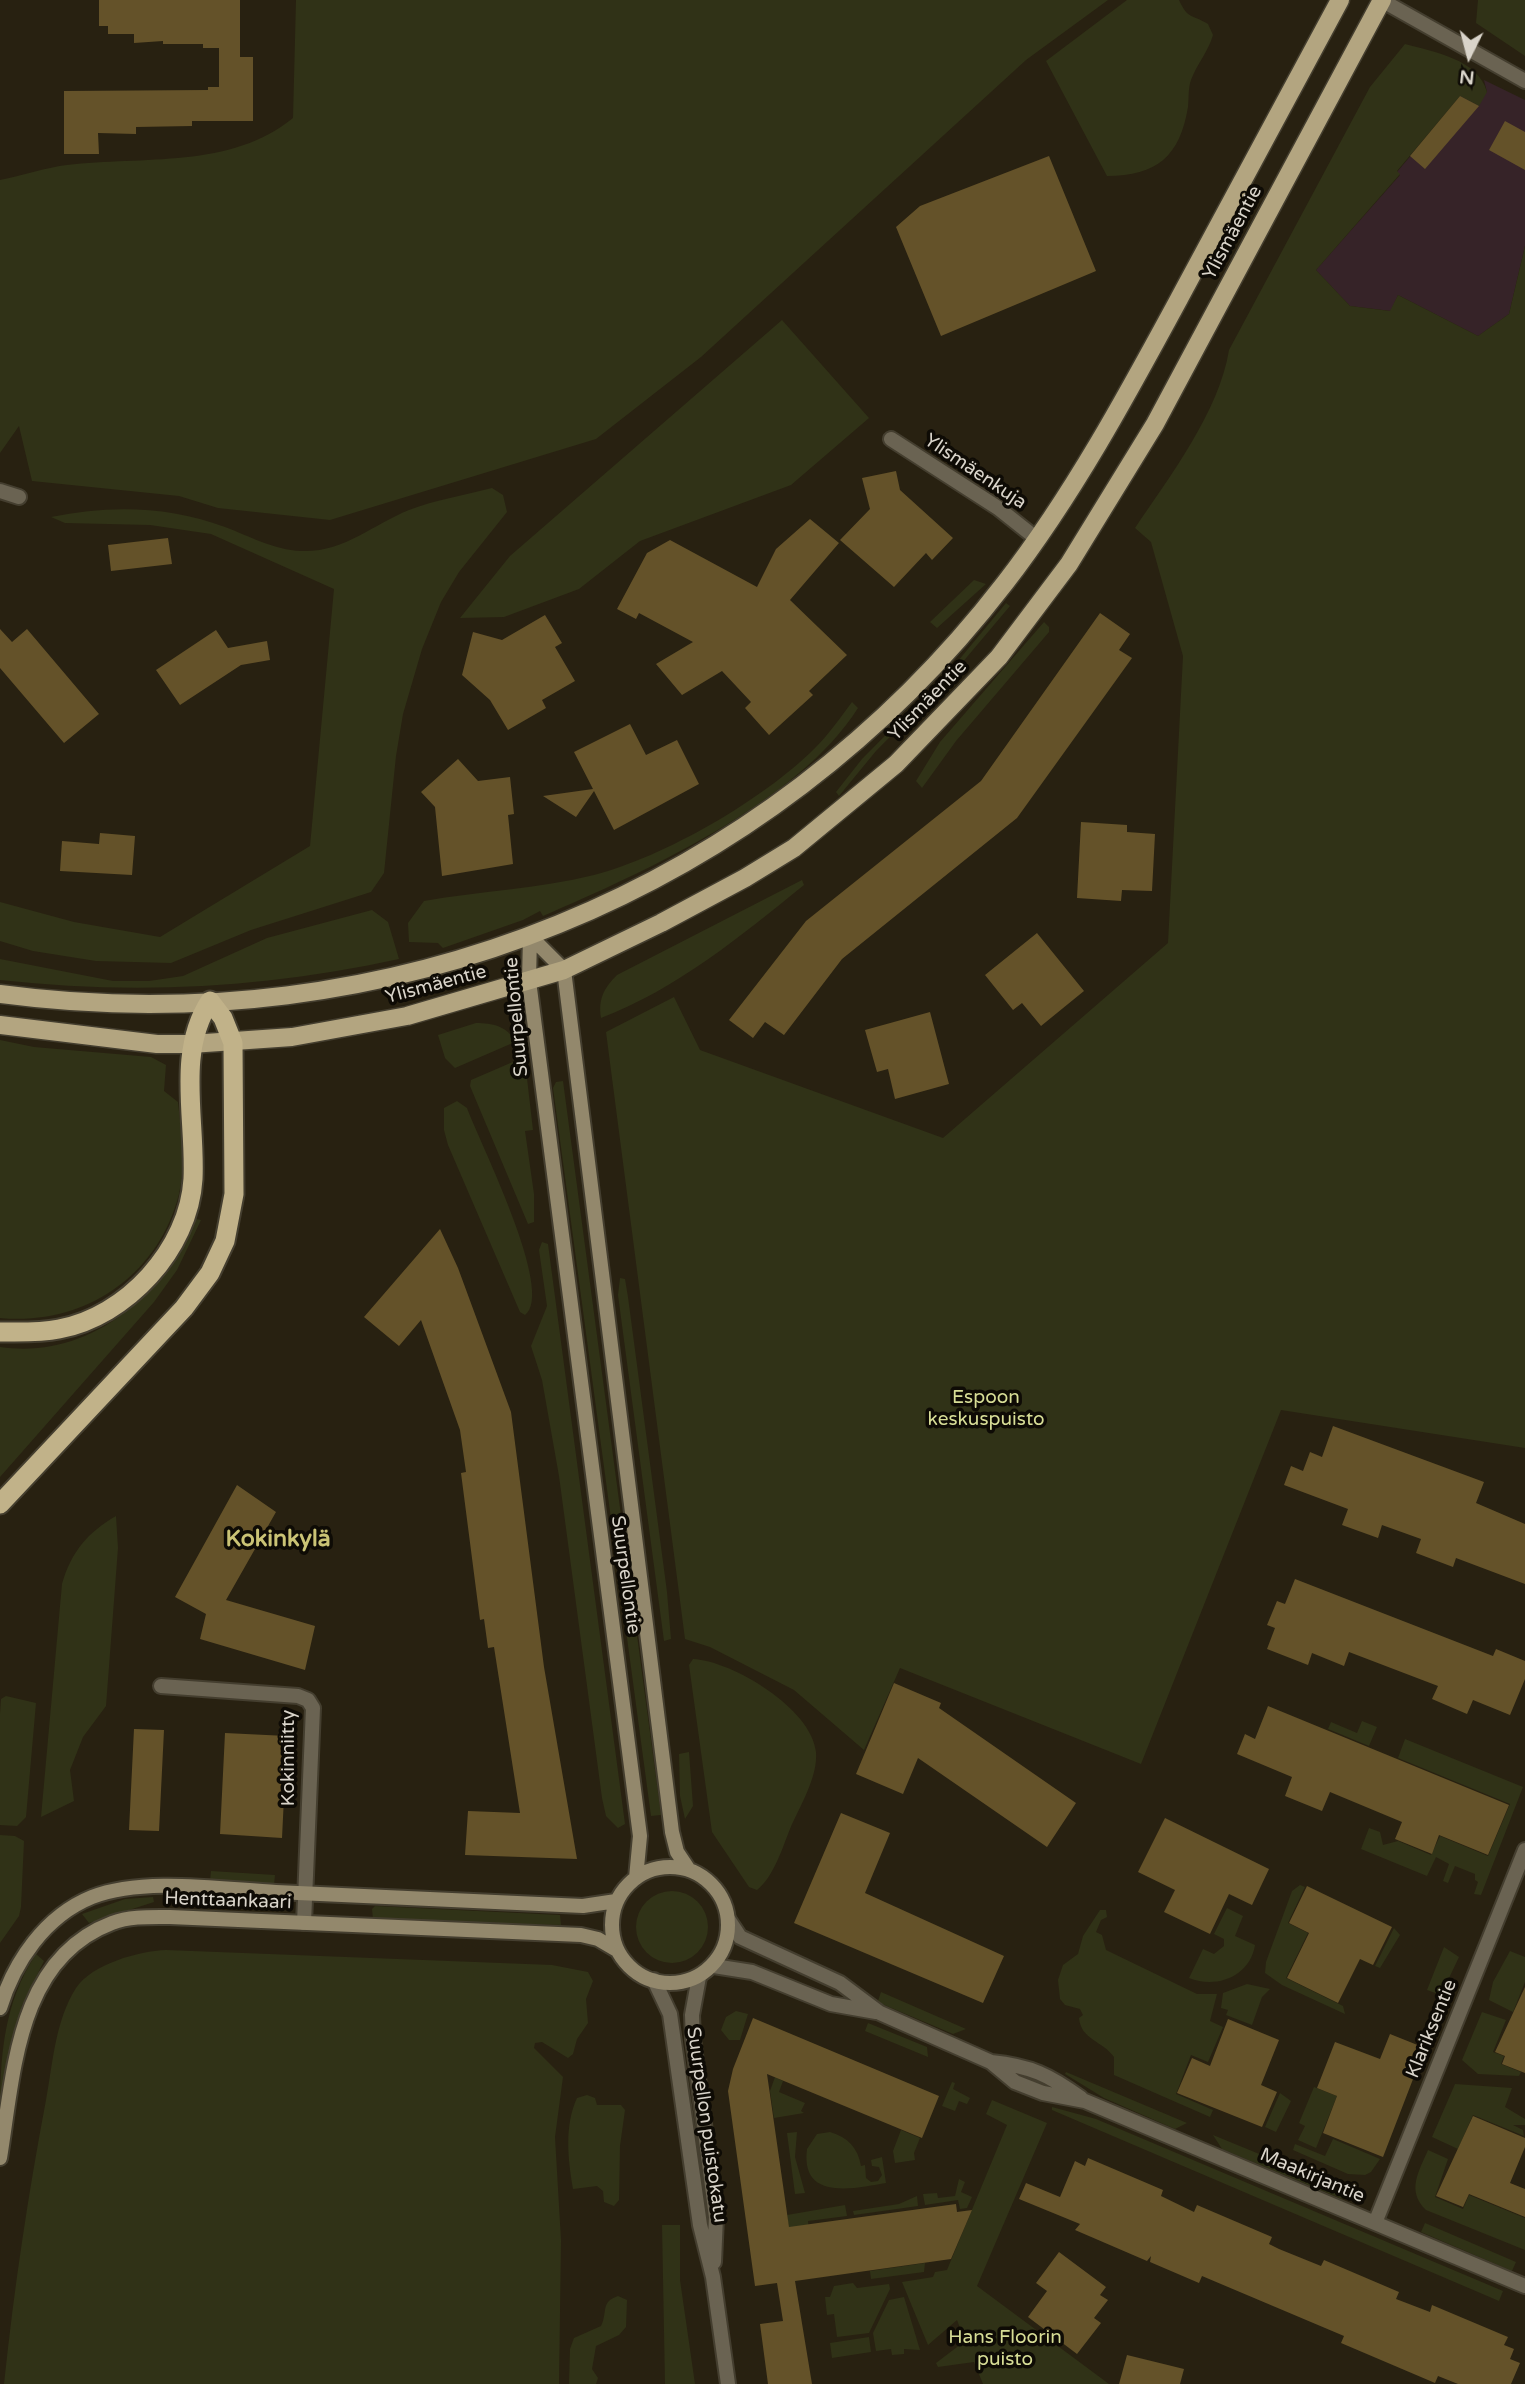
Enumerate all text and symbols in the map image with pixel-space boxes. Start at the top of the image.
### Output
north arrow [1434,21,1504,91]
text: N [1458,65,1476,89]
street label: Ylismäentie [1199,182,1267,284]
street label: Ylismäenkuja [920,429,1030,515]
street label: Ylismäentie [884,656,972,746]
street label: Suurpellontie [500,956,534,1078]
street label: Ylismäentie [383,961,489,1009]
park label: Espoon keskuspuisto [927,1387,1045,1431]
street label: Suurpellontie [605,1514,645,1636]
district label: Kokinkylä [225,1526,331,1554]
street label: Kokinniitty [278,1710,300,1806]
street label: Henttaankaari [164,1887,292,1915]
street label: Klariksentie [1402,1976,1462,2082]
street label: Suurpellon puistokatu [681,2026,731,2224]
street label: Maakirjantie [1256,2144,1368,2208]
park label: Hans Floorin puisto [948,2327,1062,2371]

